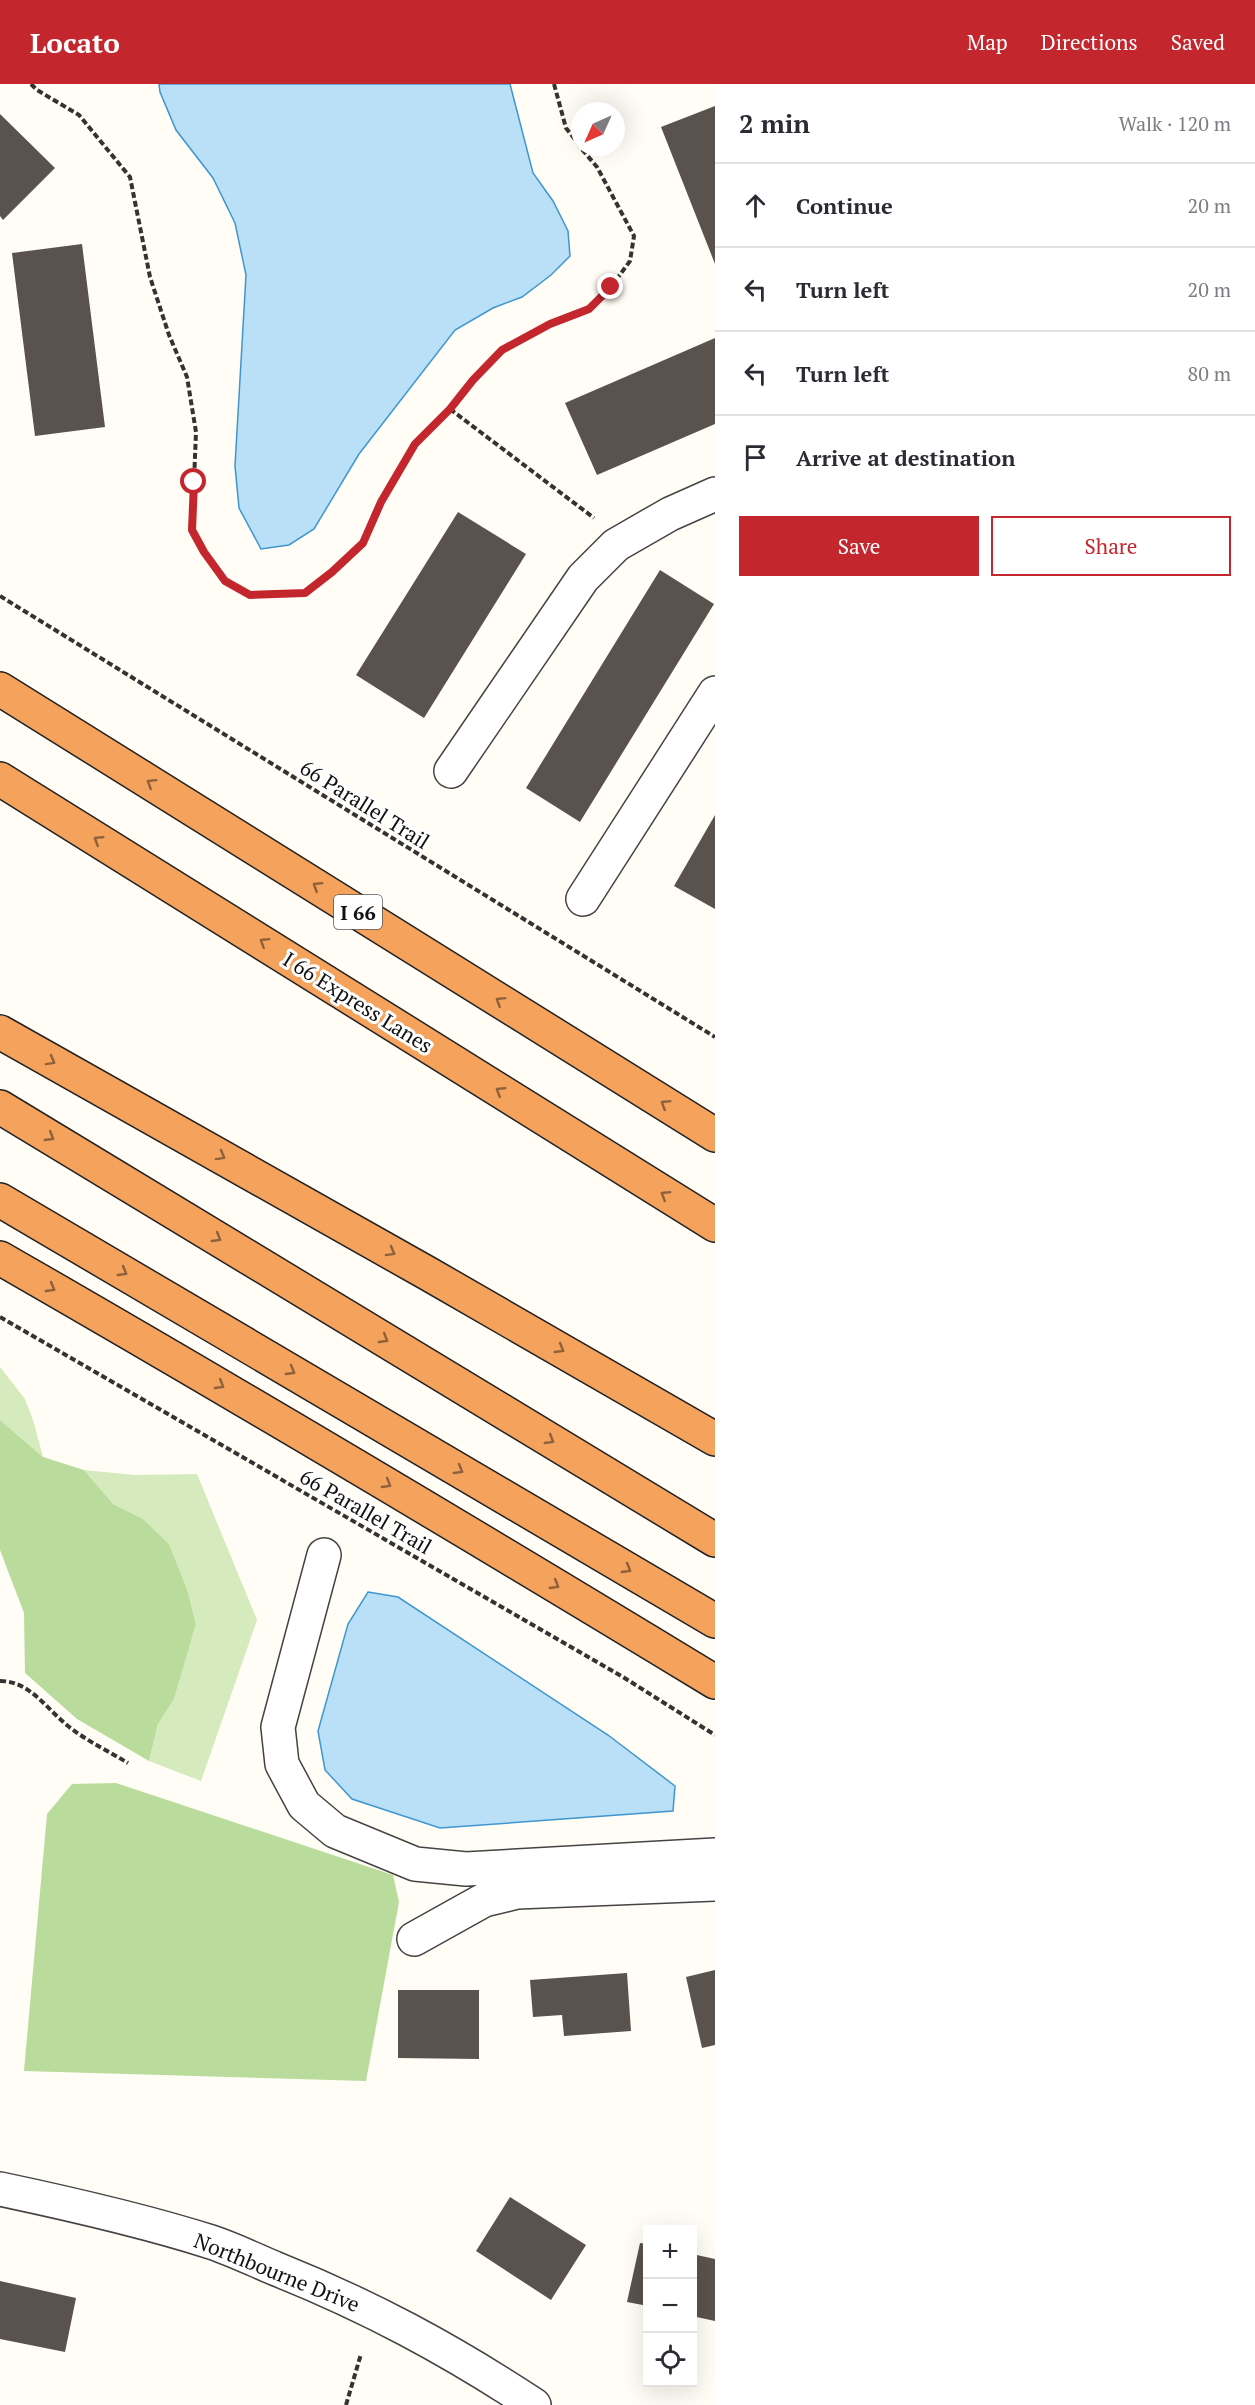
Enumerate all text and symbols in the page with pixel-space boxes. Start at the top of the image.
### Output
text: Locato [30,24,120,61]
text: Map [967,28,1008,56]
text: Directions [1041,28,1138,56]
text: Saved [1171,28,1225,56]
north arrow [571,102,625,156]
text: 2 min [739,106,810,140]
text: Walk · 120 m [1119,110,1231,137]
icon: ahead [739,189,772,222]
text: Continue [796,191,893,220]
text: 20 m [1188,192,1231,219]
route end [597,273,623,299]
icon: left [739,273,772,306]
text: Turn left [796,275,889,304]
text: 20 m [1188,276,1231,303]
icon: left [739,357,772,390]
text: Turn left [796,359,889,388]
text: 80 m [1188,360,1231,387]
icon: arrive [739,441,772,474]
text: Arrive at destination [796,443,1015,472]
route start [180,468,206,494]
button: Save [739,516,979,576]
button: Share [991,516,1231,576]
street label: 66 Parallel Trail [295,753,435,855]
one-way arrow [147,779,158,790]
one-way arrow [94,835,104,847]
one-way arrow [313,882,323,894]
road number: I 66 [334,895,382,929]
one-way arrow [260,938,270,950]
street label: I 66 Express Lanes [278,945,438,1059]
one-way arrow [496,996,506,1008]
one-way arrow [45,1053,55,1065]
one-way arrow [496,1087,506,1099]
one-way arrow [661,1099,671,1111]
one-way arrow [44,1129,54,1141]
one-way arrow [215,1149,225,1160]
one-way arrow [661,1190,671,1202]
one-way arrow [211,1230,221,1242]
one-way arrow [385,1245,395,1256]
one-way arrow [117,1265,127,1277]
one-way arrow [45,1280,55,1292]
one-way arrow [378,1331,388,1343]
one-way arrow [554,1342,564,1354]
one-way arrow [285,1364,295,1376]
one-way arrow [214,1377,224,1389]
one-way arrow [544,1433,554,1445]
street label: 66 Parallel Trail [295,1462,437,1560]
one-way arrow [453,1463,463,1474]
one-way arrow [381,1477,392,1489]
one-way arrow [621,1562,631,1573]
one-way arrow [549,1577,559,1589]
map controls [643,2225,697,2387]
button: + [643,2225,697,2279]
street label: Northbourne Drive [190,2226,364,2318]
button: − [643,2279,697,2333]
button: locate [643,2333,697,2387]

